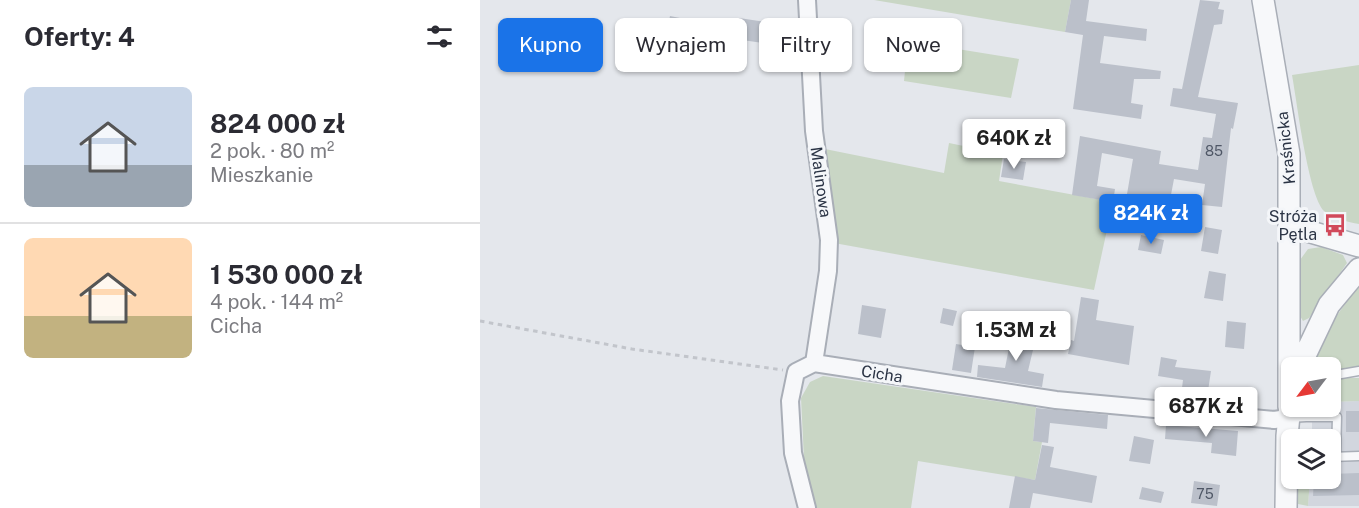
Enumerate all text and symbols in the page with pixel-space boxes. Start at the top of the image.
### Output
chip: Kupno [498,18,603,72]
chip: Wynajem [615,18,747,72]
chip: Filtry [759,18,852,72]
chip: Nowe [864,18,962,72]
icon: filters [423,20,456,53]
text: Oferty: 4 [24,21,135,52]
text: 824 000 zł [210,108,345,139]
icon: home [72,111,144,183]
street label: Kraśnicka [1273,111,1299,185]
pin: 640K zł [959,119,1069,170]
text: 640K zł [976,126,1052,150]
text: 2 pok. · 80 m² [210,139,334,163]
house number: 85 [1205,143,1223,159]
street label: Malinowa [807,145,835,219]
text: Mieszkanie [210,163,313,187]
pin: 824K zł [1096,194,1206,245]
text: 824K zł [1113,201,1189,225]
place label: Stróża Pętla [1269,207,1317,244]
bus stop icon: Stróża Pętla [1322,212,1348,238]
text: 1 530 000 zł [210,259,363,290]
icon: home [72,262,144,334]
text: 4 pok. · 144 m² [210,290,343,314]
pin: 1.53M zł [954,311,1078,362]
text: Cicha [210,314,262,338]
text: 1.53M zł [976,318,1056,342]
north arrow [1281,357,1341,417]
map controls [1281,357,1341,489]
street label: Cicha [860,361,904,387]
pin: 687K zł [1151,387,1261,438]
text: 687K zł [1169,394,1243,418]
button: layers [1281,429,1341,489]
house number: 75 [1196,486,1214,502]

